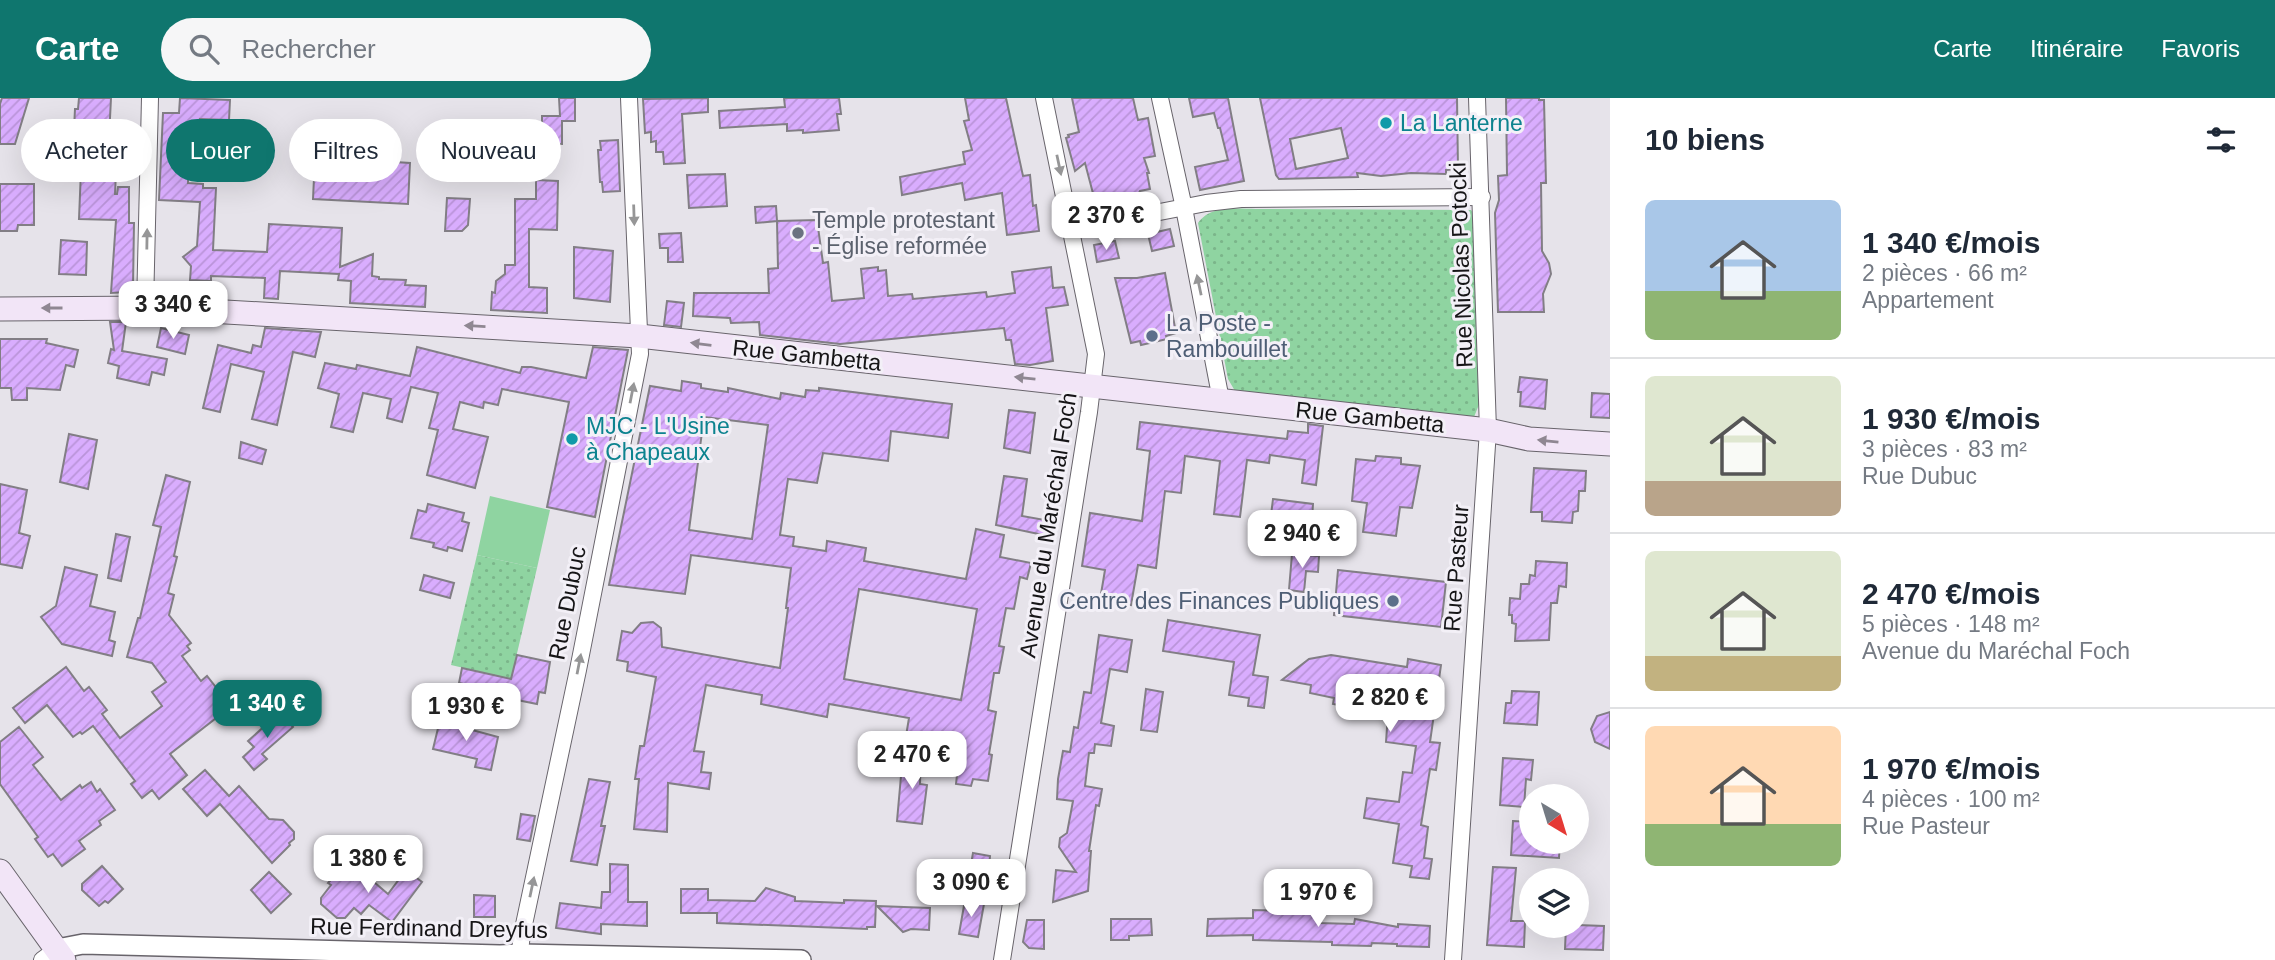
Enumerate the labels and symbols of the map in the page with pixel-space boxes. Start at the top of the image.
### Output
place label: La Lanterne [1400,110,1523,136]
marker: La Lanterne [1378,115,1394,131]
one-way arrow [1053,154,1064,176]
street label: Rue Nicolas Potocki [1444,162,1478,368]
pin: 2 370 € [1041,192,1171,252]
one-way arrow [629,204,640,226]
place label: Temple protestant - Église reformée [812,207,995,259]
marker: Temple protestant - Église reformée [790,225,806,241]
one-way arrow [141,228,152,250]
one-way arrow [1194,274,1205,296]
pin: 3 340 € [108,282,238,341]
one-way arrow [41,302,63,314]
place label: La Poste - Rambouillet [1166,310,1288,362]
one-way arrow [464,320,486,331]
marker: La Poste - Rambouillet [1144,328,1160,344]
street label: Rue Gambetta [731,334,883,376]
one-way arrow [690,338,712,349]
one-way arrow [1014,373,1036,384]
one-way arrow [627,382,638,404]
street label: Avenue du Maréchal Foch [1014,391,1082,659]
street label: Rue Gambetta [1294,396,1446,438]
place label: MJC - L'Usine à Chapeaux [586,413,730,465]
marker: MJC - L'Usine à Chapeaux [564,431,580,447]
one-way arrow [1537,435,1559,446]
street label: Rue Pasteur [1439,503,1473,633]
pin: 2 940 € [1237,510,1367,570]
street label: Rue Dubuc [543,544,591,662]
place label: Centre des Finances Publiques [1059,588,1379,614]
marker: Centre des Finances Publiques [1385,593,1401,609]
one-way arrow [573,653,584,675]
pin: 2 820 € [1325,674,1455,734]
pin: 1 340 € [202,680,332,740]
pin: 1 930 € [401,684,531,743]
pin: 2 470 € [847,732,977,791]
north arrow [1519,784,1589,854]
pin: 1 380 € [303,836,433,895]
pin: 3 090 € [906,860,1036,919]
pin: 1 970 € [1253,870,1383,929]
one-way arrow [526,876,537,898]
street label: Rue Ferdinand Dreyfus [310,913,548,943]

